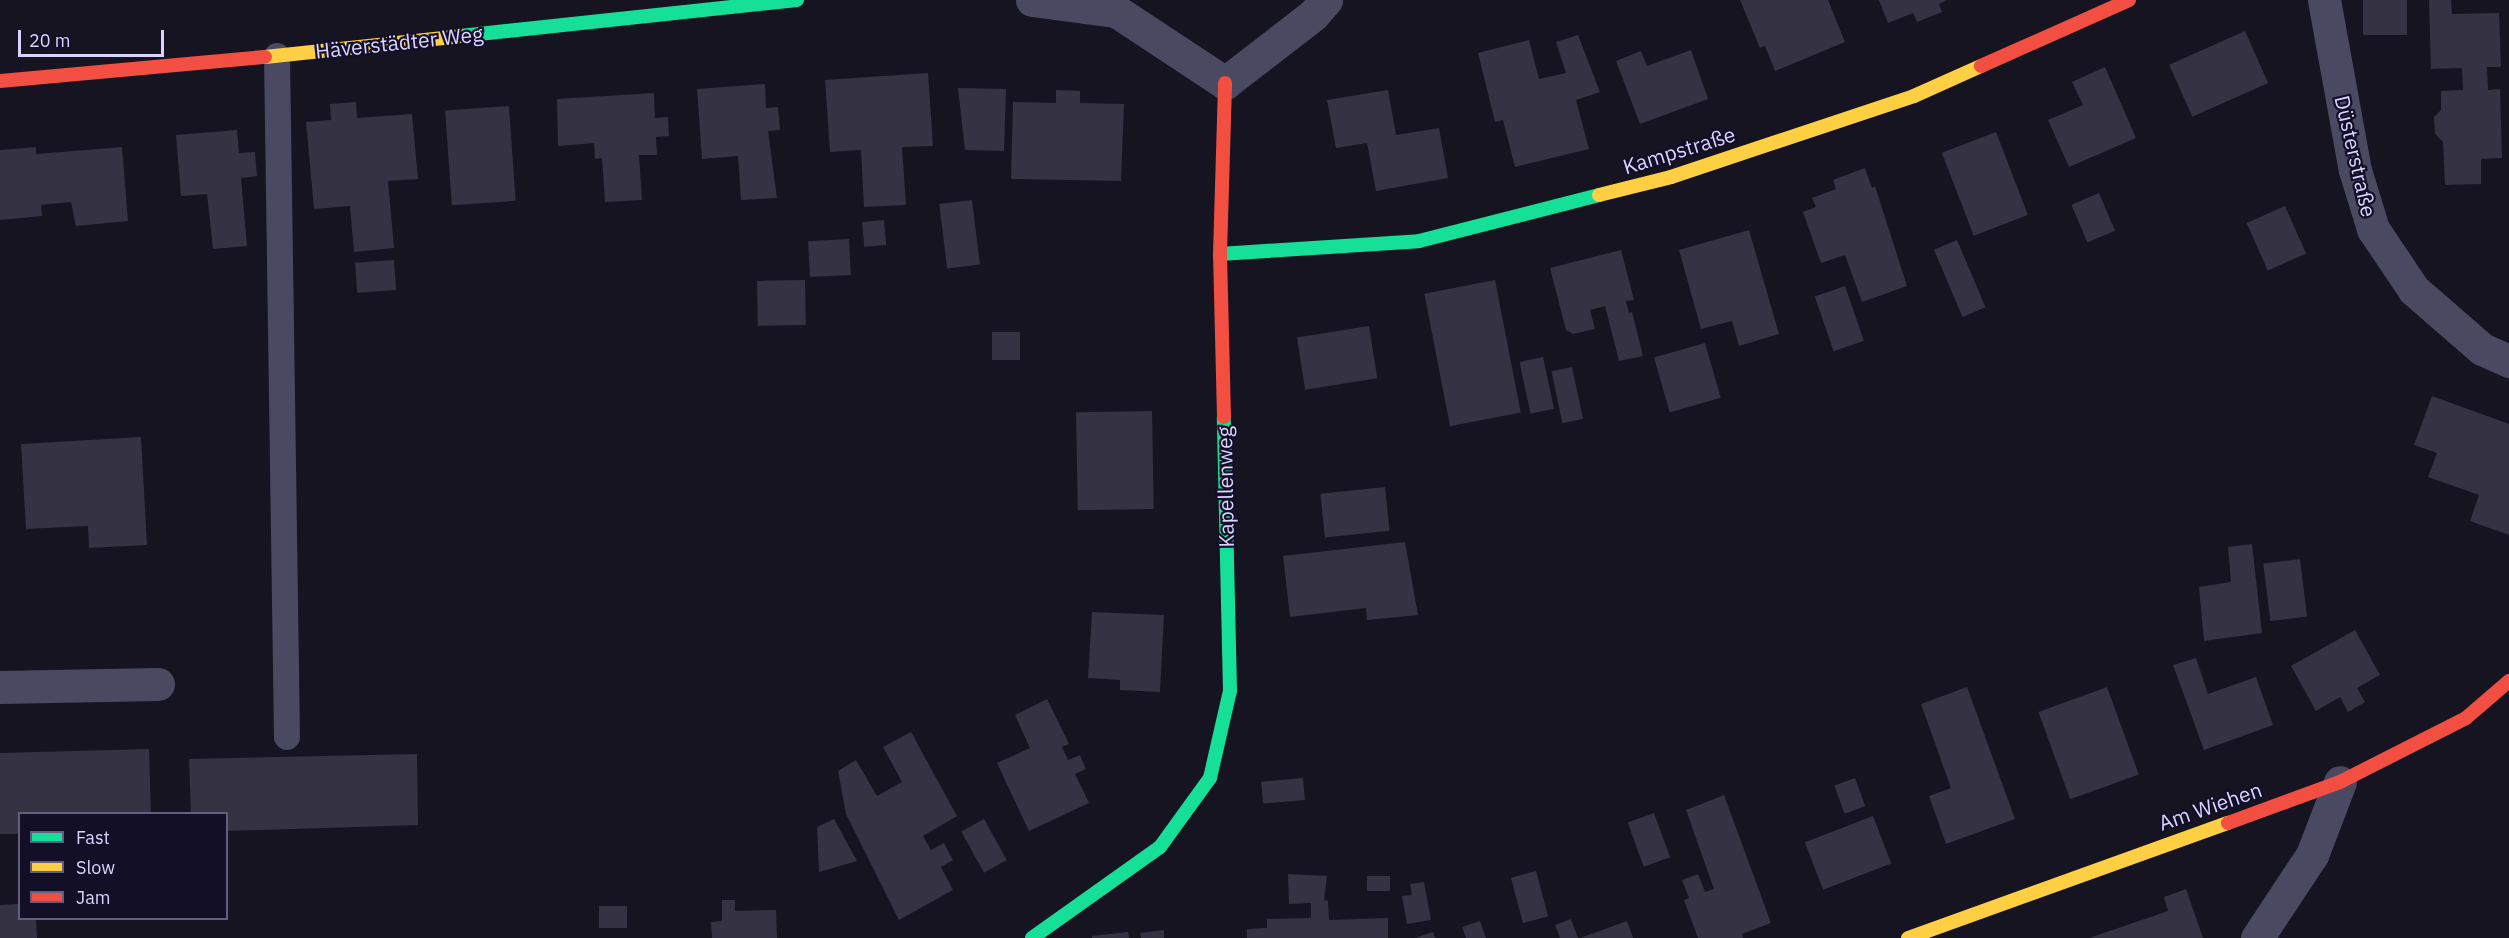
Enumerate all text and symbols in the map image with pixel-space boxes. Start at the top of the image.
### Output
scale bar [21,18,166,56]
street label: Häverstädter Weg [314,21,484,63]
text: 20 m [29,29,71,52]
street label: Düsterstraße [2330,93,2382,219]
street label: Kampstraße [1620,121,1738,179]
street label: Kapellenweg [1211,426,1239,548]
street label: Am Wiehen [2155,777,2265,835]
legend [18,812,228,920]
text: Fast [76,826,110,849]
text: Slow [76,856,115,879]
text: Jam [76,886,111,909]

